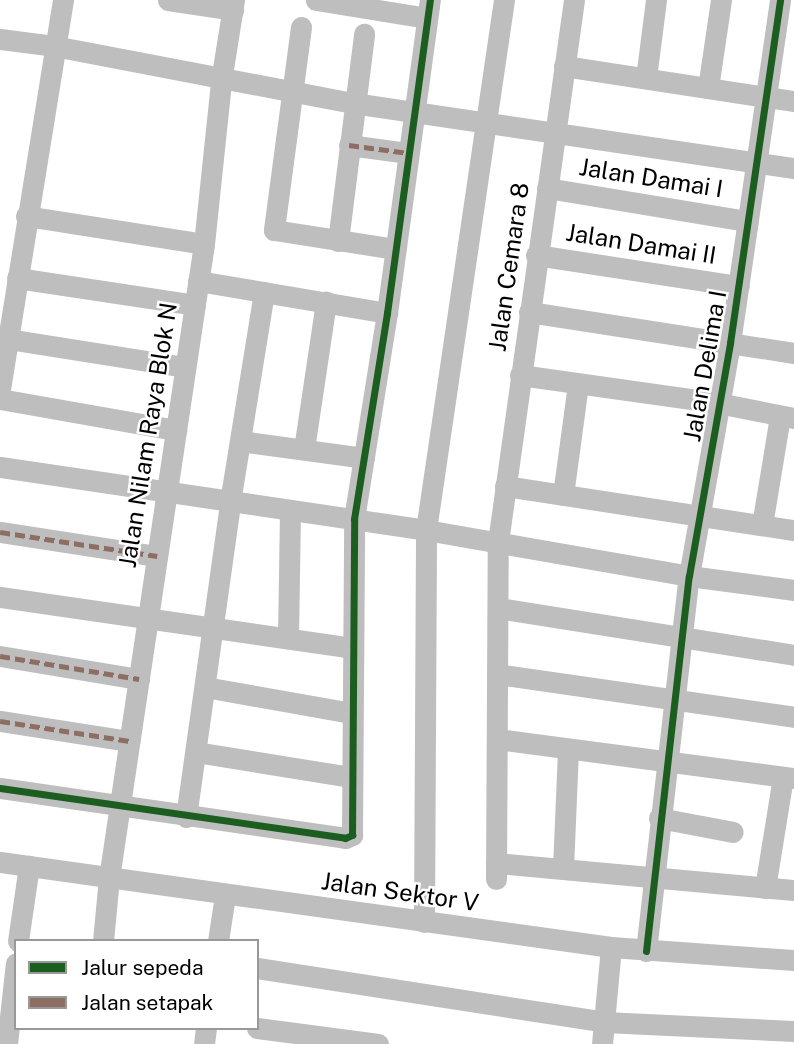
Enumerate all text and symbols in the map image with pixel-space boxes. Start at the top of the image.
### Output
street label: Jalan Damai I [577,152,725,204]
street label: Jalan Cemara 8 [483,181,535,353]
street label: Jalan Damai II [564,218,718,270]
street label: Jalan Delima I [678,288,732,444]
street label: Jalan Nilam Raya Blok N [113,300,183,570]
street label: Jalan Sektor V [319,867,481,917]
legend [14,939,259,1030]
text: Jalur sepeda [81,955,204,980]
text: Jalan setapak [81,990,213,1015]

